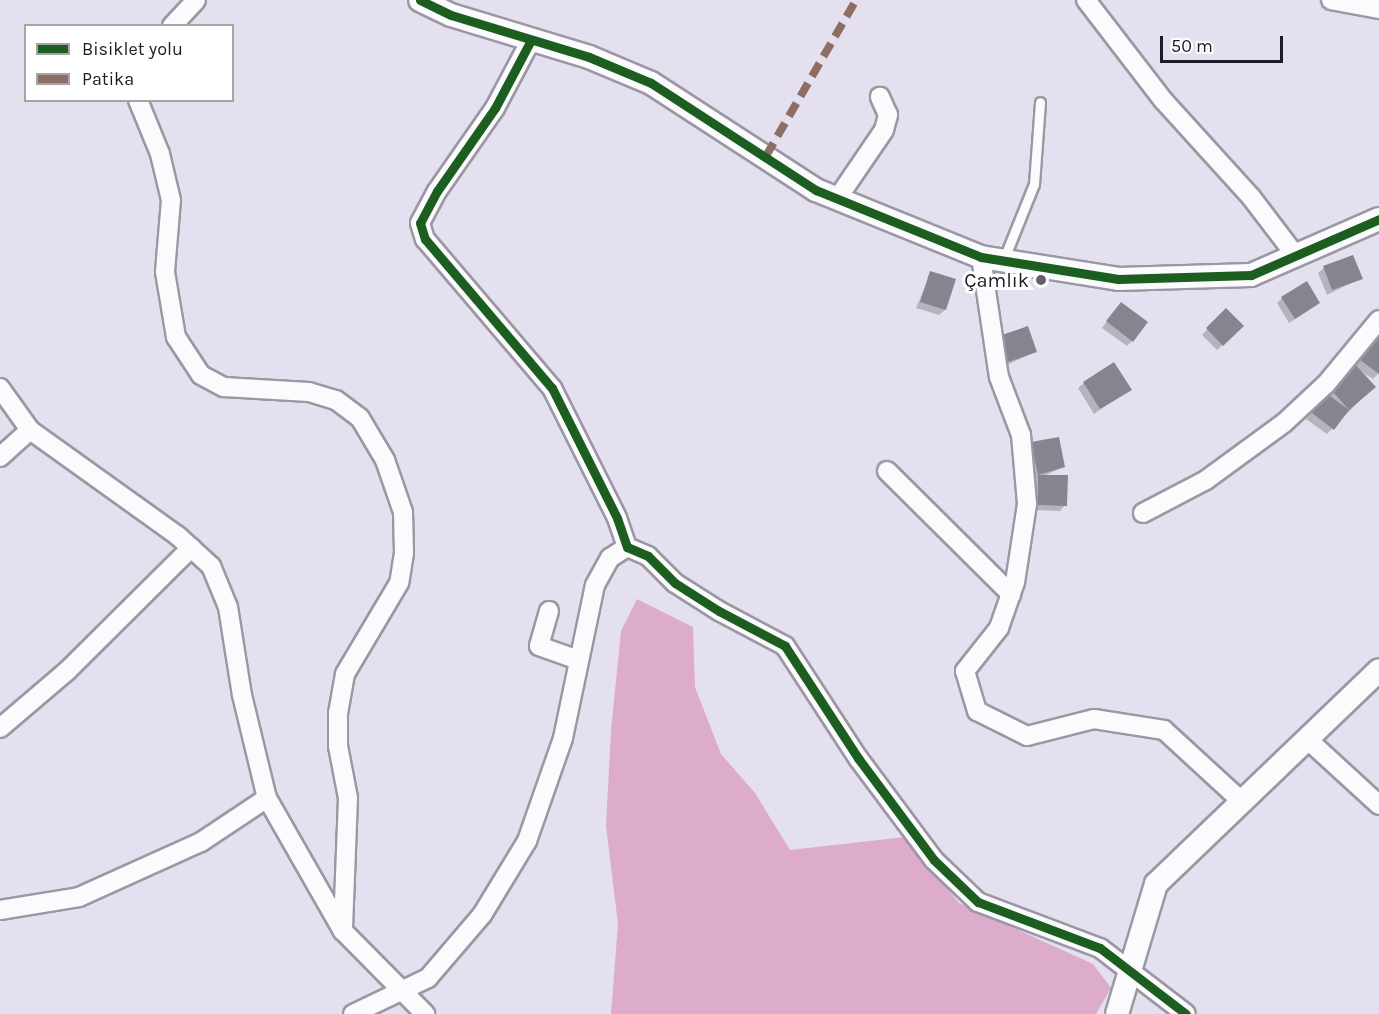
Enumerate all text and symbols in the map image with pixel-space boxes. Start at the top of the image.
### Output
legend [24,24,234,102]
scale bar [1163,24,1286,62]
text: 50 m [1171,35,1213,57]
text: Bisiklet yolu [82,38,183,60]
text: Patika [82,68,134,90]
place label: Çamlık [964,268,1029,292]
marker: Çamlık [1034,273,1048,287]

